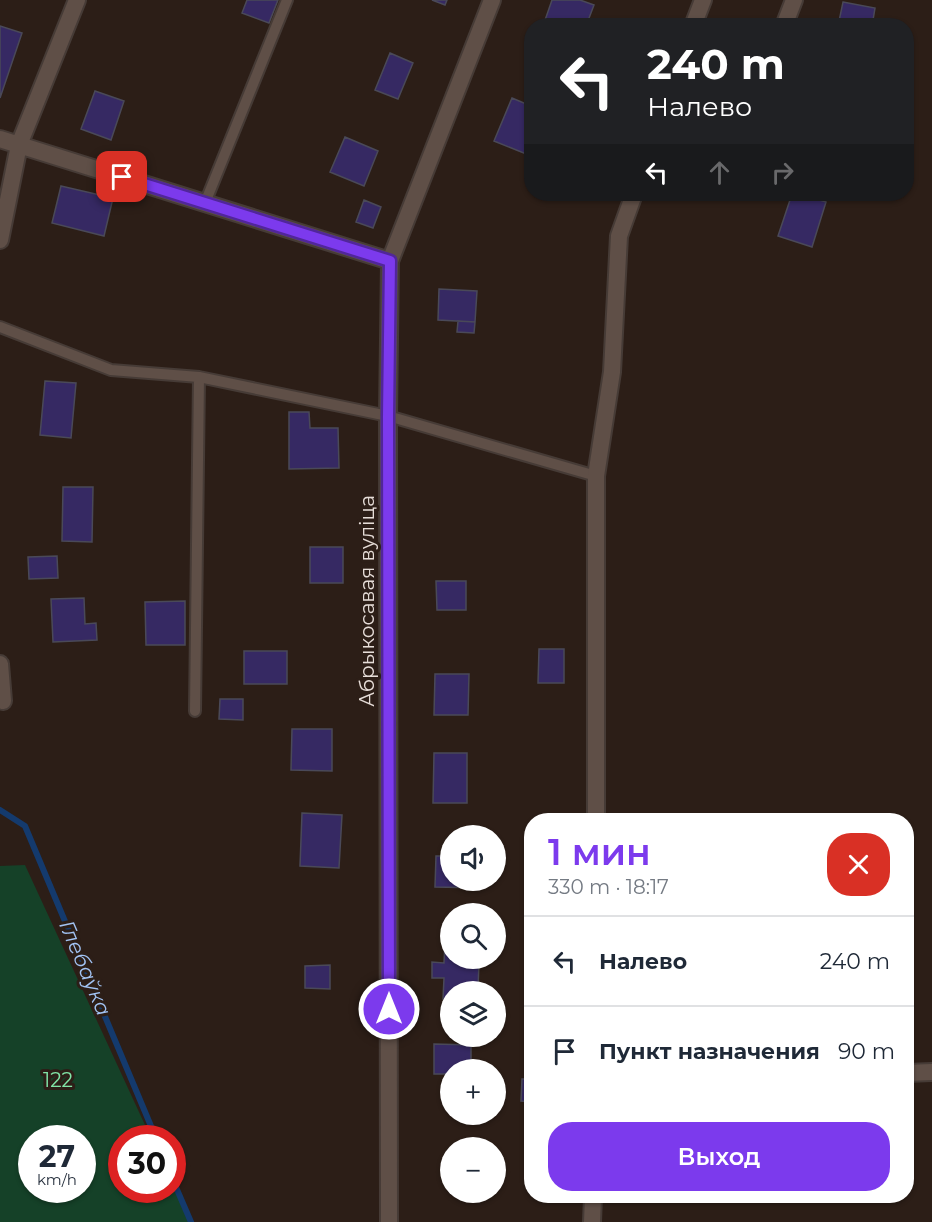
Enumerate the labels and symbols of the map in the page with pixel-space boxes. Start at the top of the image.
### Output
pin [96,151,147,202]
street label: Абрыкосавая вуліца [355,495,379,707]
water label: Глебаўка [54,916,117,1019]
position arrow [357,977,421,1041]
park label: 122 [43,1068,73,1092]
speed limit sign: 30 [108,1125,186,1203]

